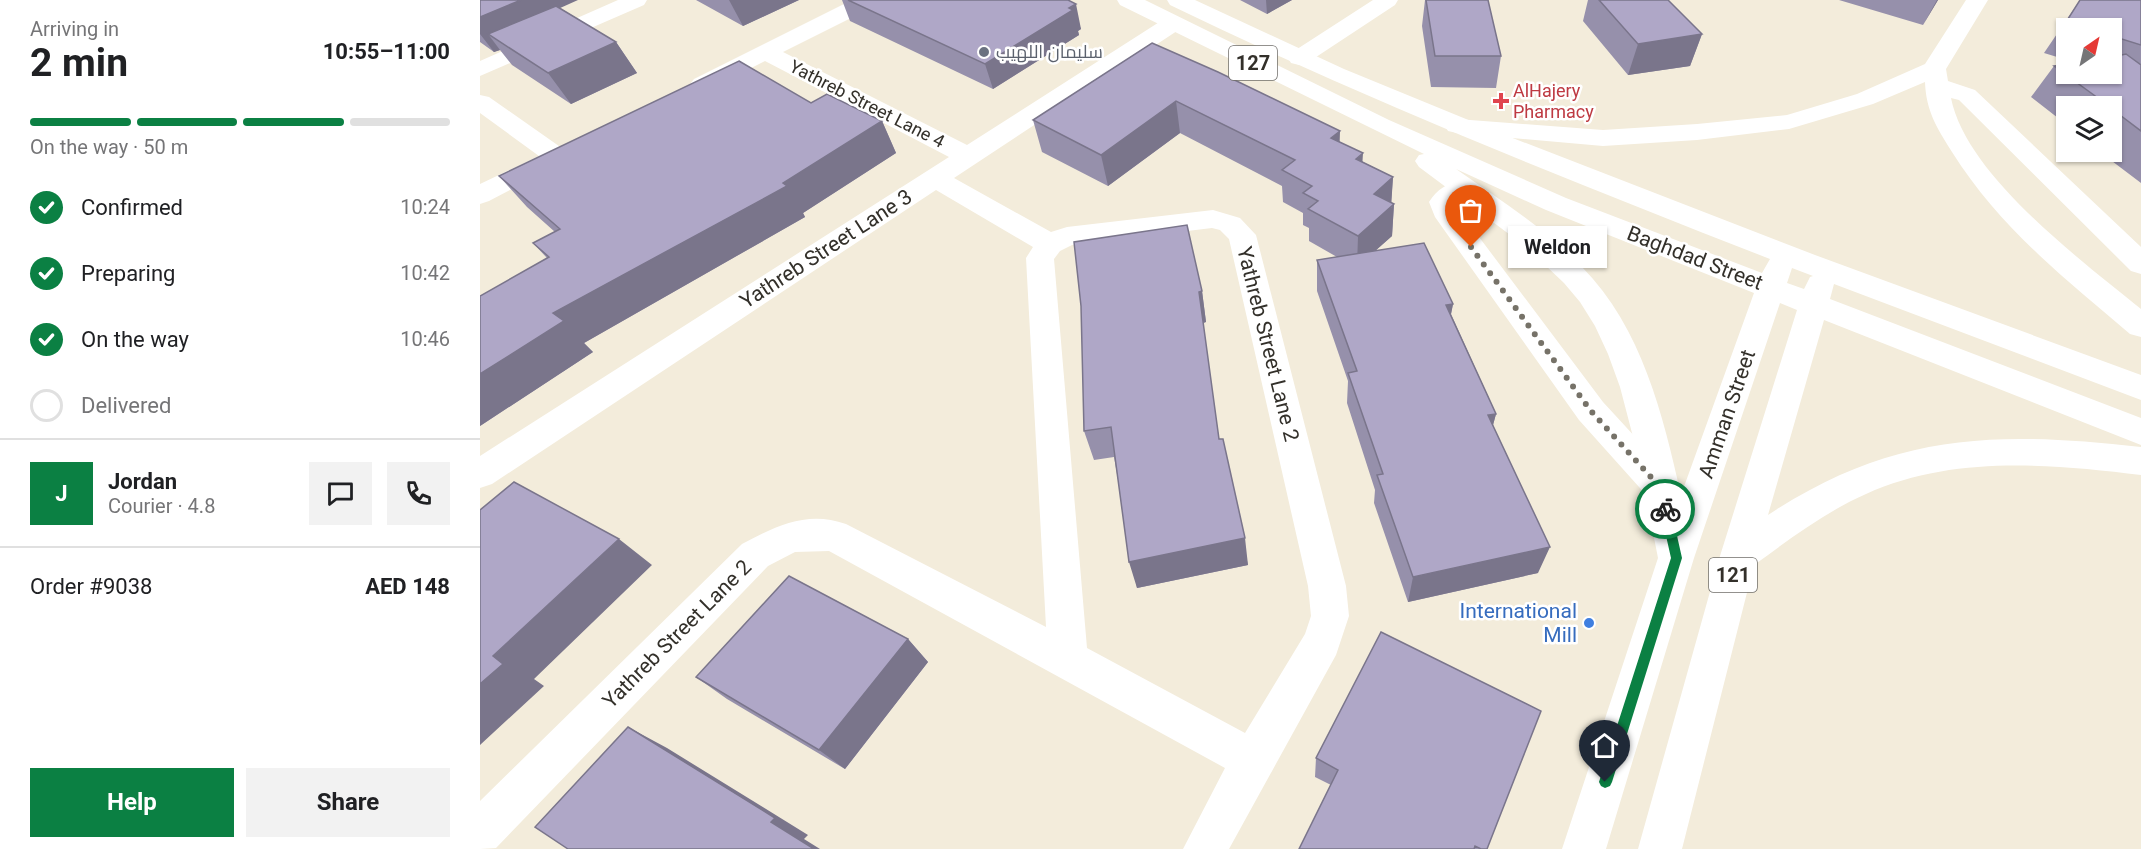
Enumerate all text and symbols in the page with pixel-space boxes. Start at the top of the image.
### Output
text: Arriving in [30,17,119,41]
north arrow [2056,18,2122,84]
map controls [2056,18,2122,162]
text: 10:55–11:00 [323,39,450,64]
text: 2 min [30,40,128,86]
place label: سليمان اللهيب [996,41,1103,63]
marker: سليمان اللهيب [977,45,991,59]
road number: 127 [1229,46,1277,80]
street label: Yathreb Street Lane 4 [786,55,948,152]
place label: AlHajery Pharmacy [1513,80,1594,122]
marker: AlHajery Pharmacy [1494,94,1508,108]
button: layers [2056,96,2122,162]
text: On the way · 50 m [30,135,188,159]
street label: Yathreb Street Lane 3 [736,185,916,313]
pin [1445,185,1496,247]
icon: check [30,191,63,224]
icon: bag [1454,194,1487,227]
text: Confirmed [81,195,183,220]
text: 10:24 [400,195,450,219]
street label: Baghdad Street [1624,221,1766,295]
callout: Weldon [1507,226,1606,268]
text: Weldon [1524,235,1591,259]
street label: Yathreb Street Lane 2 [1232,244,1304,444]
icon: check [30,257,63,290]
text: Preparing [81,261,175,286]
text: 10:42 [400,261,450,285]
icon: check [30,323,63,356]
text: On the way [81,327,189,352]
text: 10:46 [400,327,450,351]
street label: Amman Street [1694,347,1760,481]
text: Delivered [81,393,171,418]
button: chat [309,462,372,525]
button: phone [387,462,450,525]
text: Jordan [108,469,177,494]
courier [1635,479,1695,539]
text: J [55,481,68,506]
icon: bike [1649,493,1682,526]
text: Courier · 4.8 [108,494,215,518]
street label: Yathreb Street Lane 2 [598,555,756,713]
road number: 121 [1709,558,1757,592]
text: Order #9038 [30,574,152,599]
text: AED 148 [365,574,450,599]
place label: International Mill [1459,599,1577,647]
marker: International Mill [1582,616,1596,630]
pin [1579,720,1630,782]
icon: home [1588,729,1621,762]
button: Help [30,768,234,837]
button: Share [246,768,450,837]

